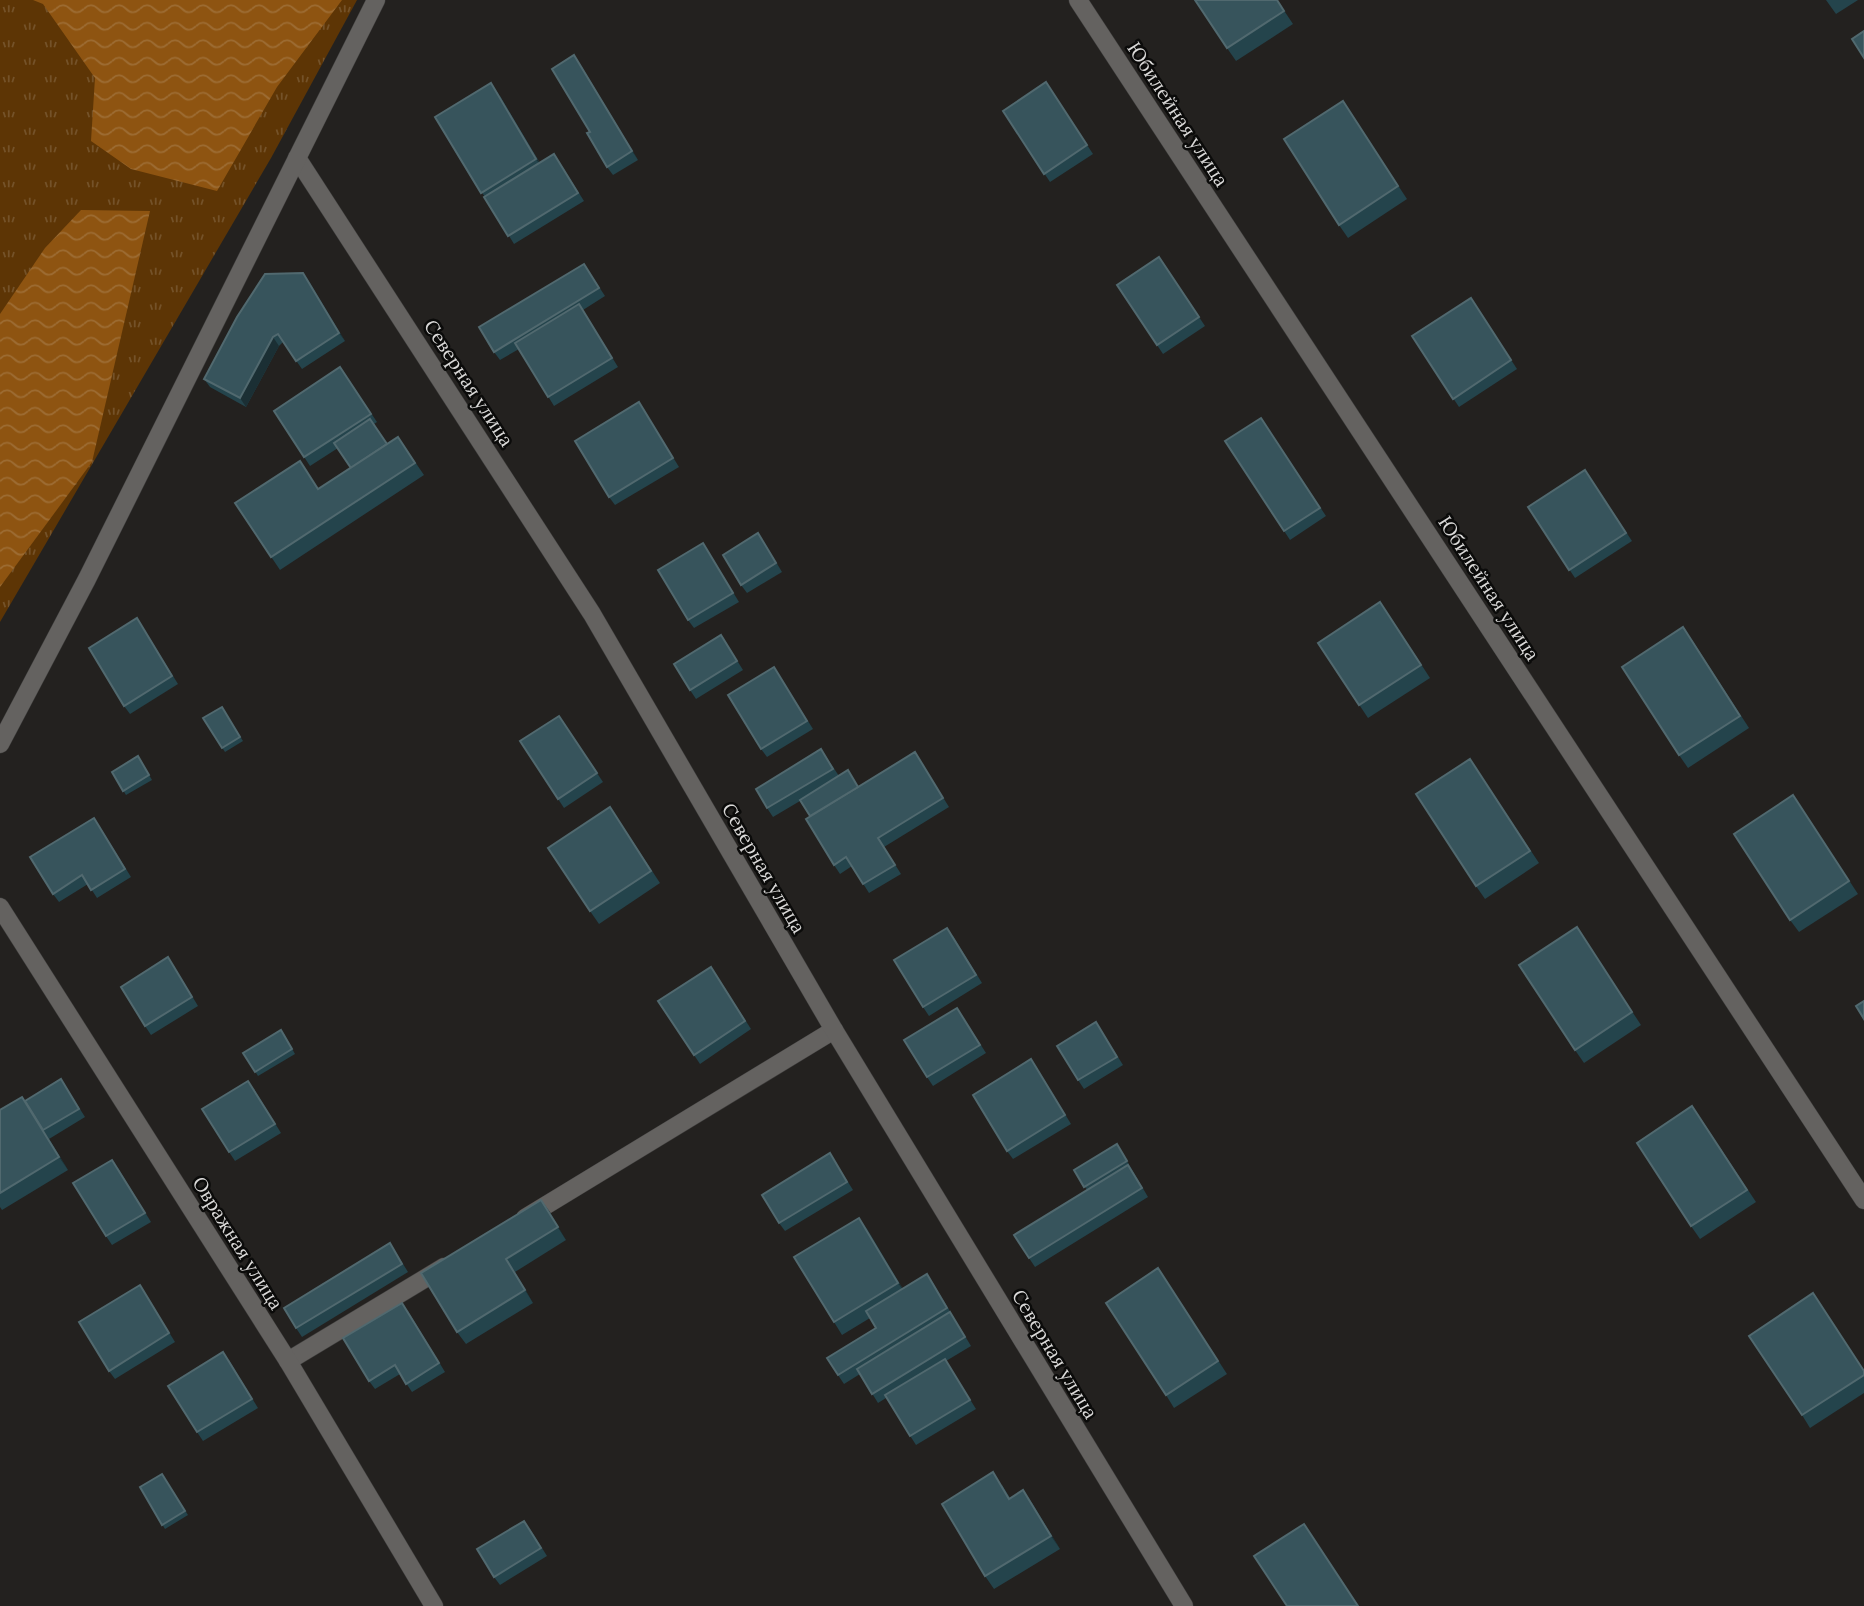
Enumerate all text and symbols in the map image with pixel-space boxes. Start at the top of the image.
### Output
street label: Юбилейная улица [1122,37,1234,191]
street label: Северная улица [419,315,519,451]
street label: Юбилейная улица [1433,511,1545,665]
street label: Северная улица [717,798,811,938]
street label: Овражная улица [187,1172,289,1314]
street label: Северная улица [1007,1285,1103,1423]

